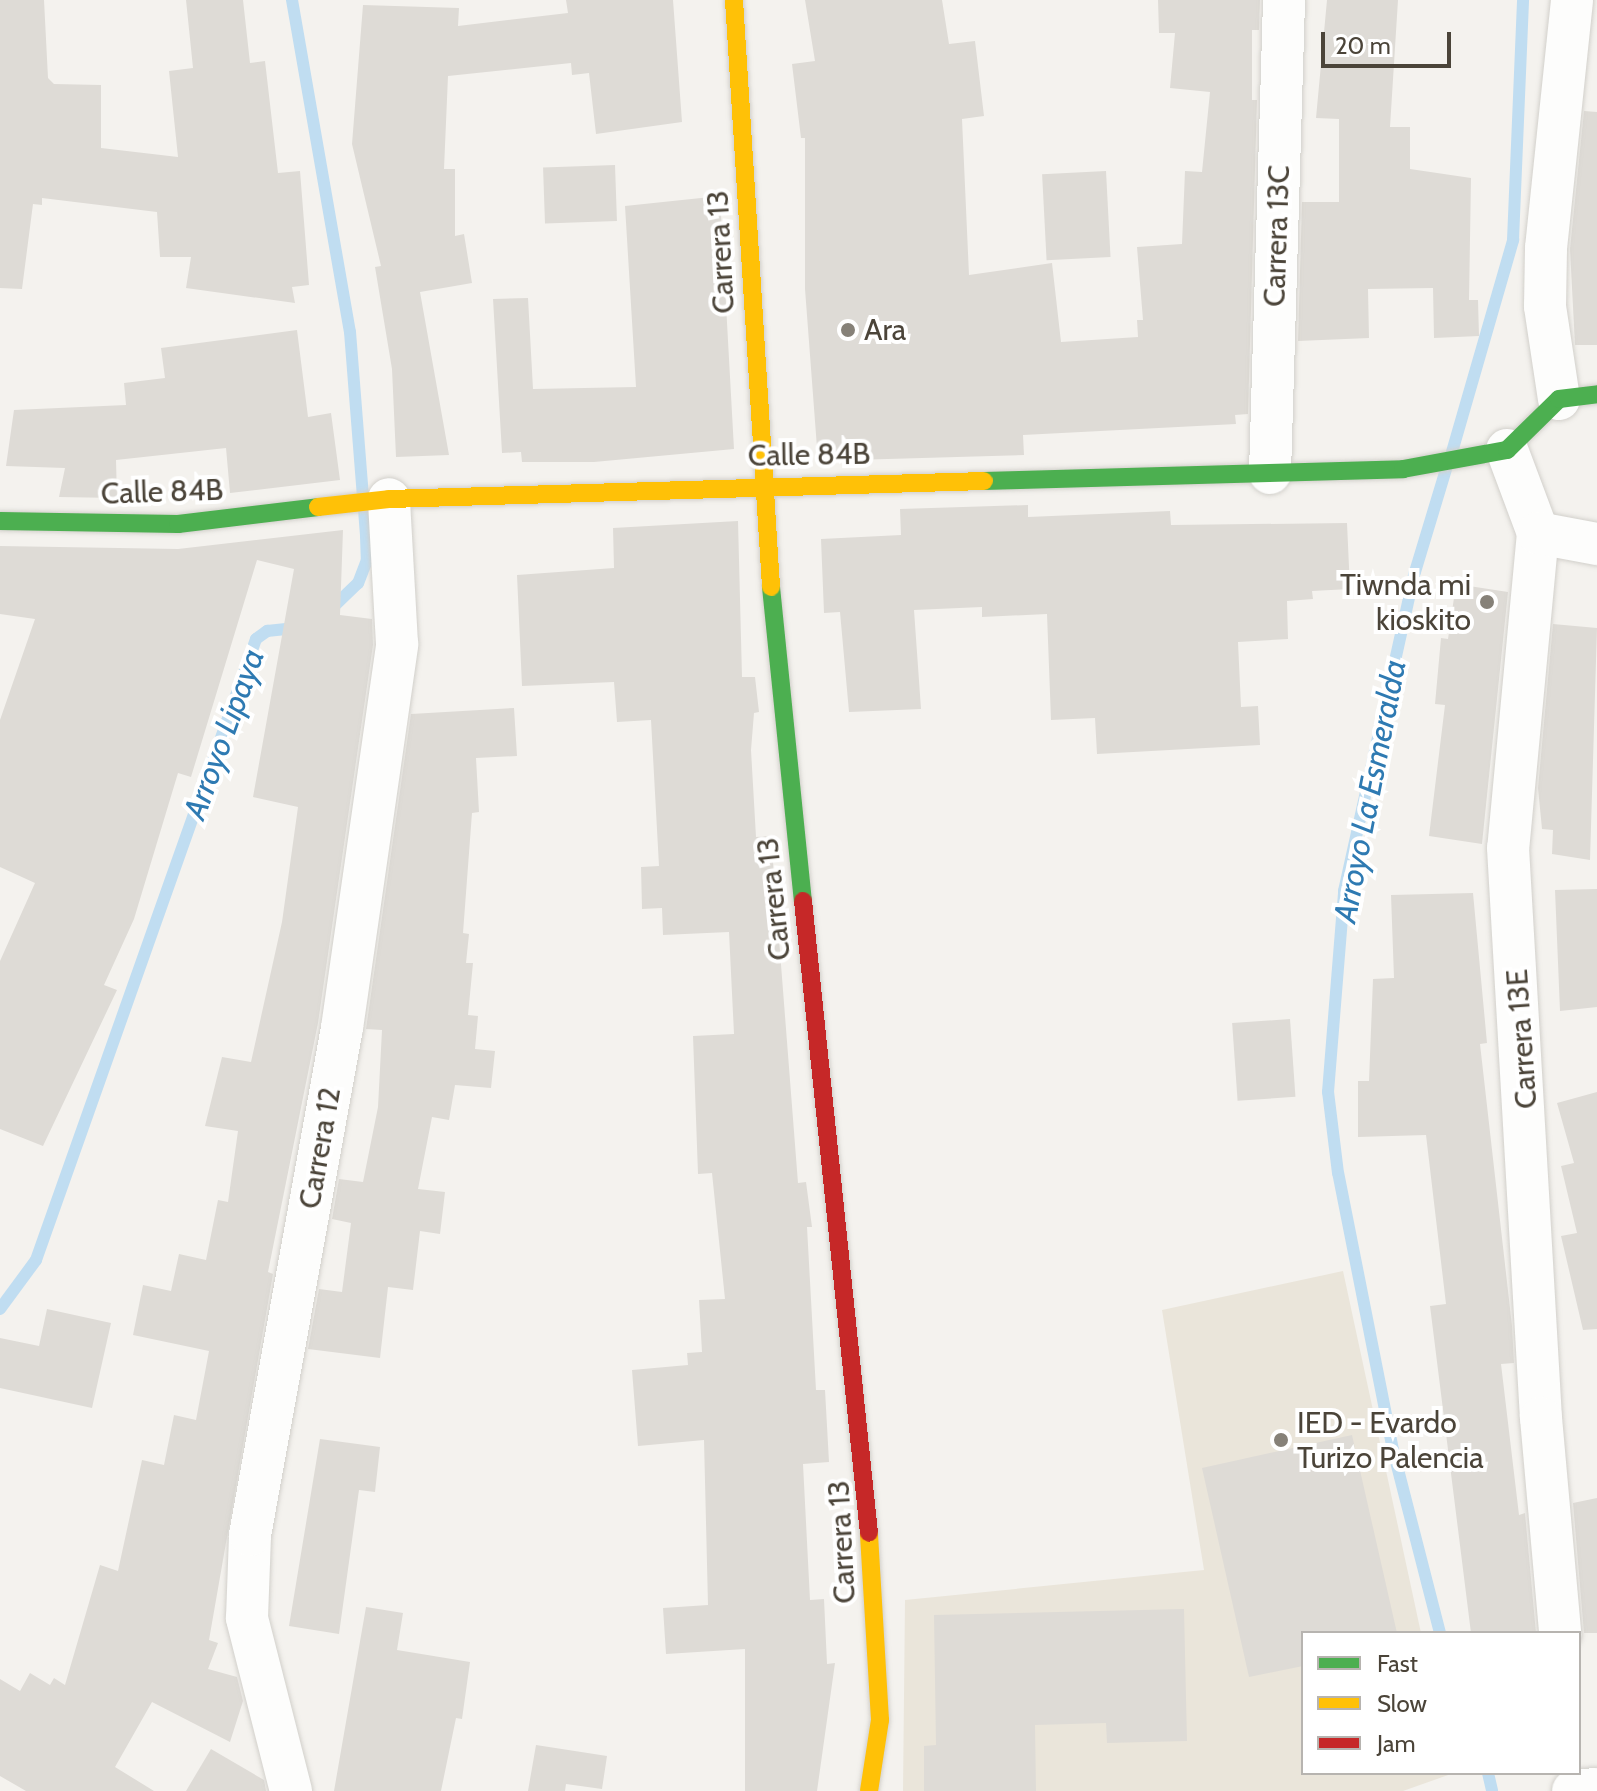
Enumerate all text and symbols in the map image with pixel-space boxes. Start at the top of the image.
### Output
scale bar [1325,16,1455,66]
text: 20 m [1335,31,1391,60]
street label: Carrera 13C [1257,165,1297,307]
street label: Carrera 13 [700,190,742,314]
place label: Ara [864,312,906,348]
marker: Ara [839,321,857,339]
street label: Calle 84B [747,436,871,474]
street label: Calle 84B [100,472,224,512]
place label: Tiwnda mi kioskito [1340,567,1471,638]
marker: Tiwnda mi kioskito [1478,593,1496,611]
water label: Arroyo Lipaya [175,644,273,824]
water label: Arroyo La Esmeralda [1326,656,1414,926]
street label: Carrera 13 [750,836,798,962]
street label: Carrera 13E [1499,968,1545,1110]
street label: Carrera 12 [292,1084,348,1212]
place label: IED - Evardo Turizo Palencia [1297,1405,1484,1476]
marker: IED - Evardo Turizo Palencia [1272,1431,1290,1449]
street label: Carrera 13 [821,1480,863,1604]
legend [1301,1631,1581,1775]
text: Fast [1377,1649,1418,1678]
text: Slow [1377,1689,1427,1718]
text: Jam [1377,1729,1415,1758]

